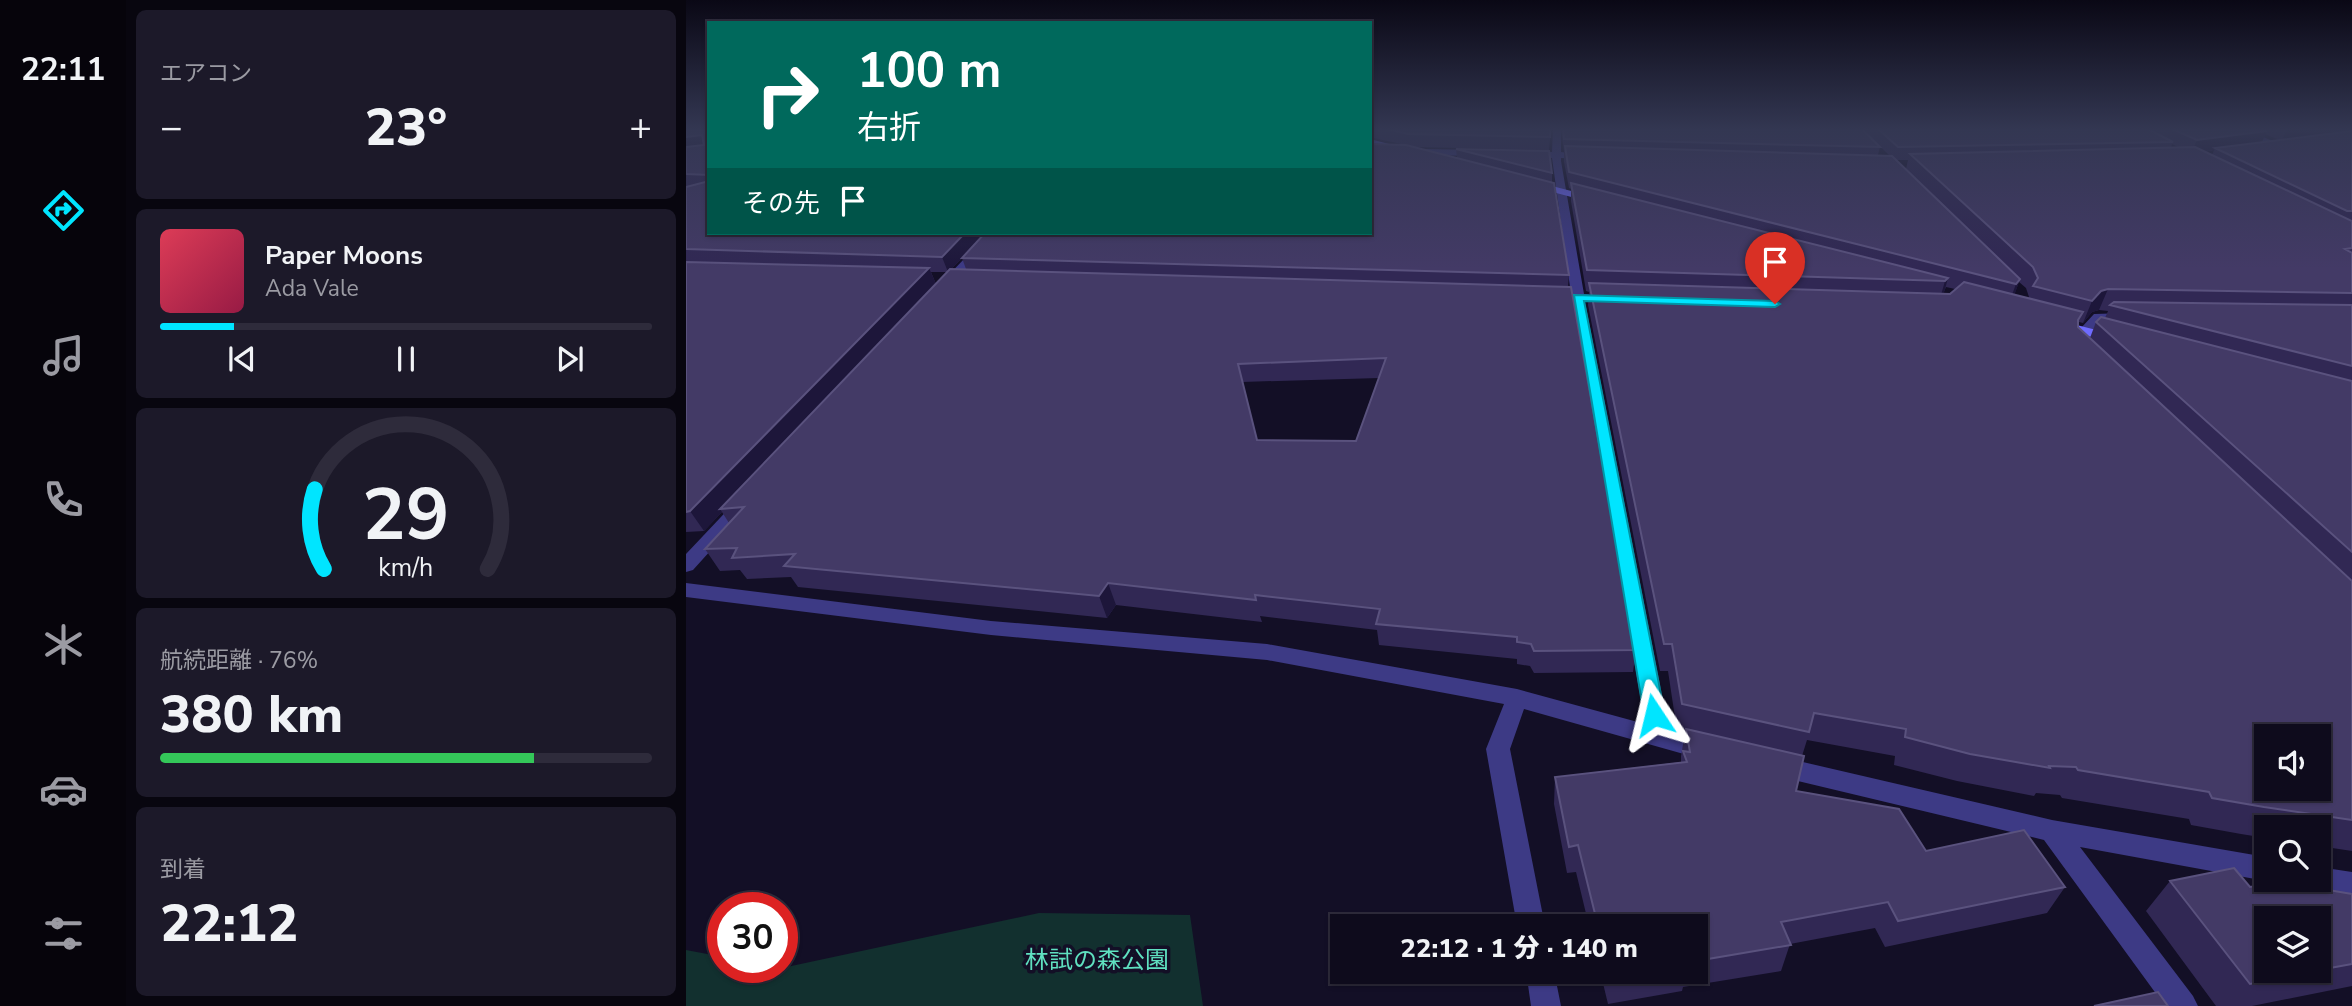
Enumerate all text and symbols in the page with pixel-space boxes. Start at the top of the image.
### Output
text: 100 m [857,37,1001,104]
text: 22:11 [21,48,105,91]
icon: right [742,49,833,140]
text: エアコン [160,58,252,89]
text: 23° [365,92,447,163]
text: − [160,102,183,153]
text: + [629,102,652,153]
text: 右折 [857,106,921,149]
icon: arrive [834,182,872,220]
icon: directions [39,186,88,235]
text: その先 [742,186,820,221]
pin [1745,232,1805,304]
text: Paper Moons [265,238,423,273]
icon: arrive [1756,243,1794,281]
text: Ada Vale [265,273,359,304]
icon: music [39,331,88,380]
icon: previous [223,340,261,378]
icon: pause [387,340,425,378]
icon: next [551,340,589,378]
text: 29 [362,465,450,565]
icon: phone [39,475,88,524]
text: km/h [378,551,434,585]
icon: climate [39,620,88,669]
text: 航続距離 · 76% [160,645,318,676]
position arrow [1617,678,1691,752]
text: 380 km [160,679,343,750]
map controls [2254,724,2331,983]
button: sound [2254,724,2331,801]
icon: car [39,765,88,814]
button: search [2254,815,2331,892]
text: 到着 [160,854,206,885]
text: 22:12 [160,888,298,959]
speed limit sign: 30 [707,892,798,983]
button: layers [2254,906,2331,983]
icon: filters [39,909,88,958]
text: 22:12 · 1 分 · 140 m [1400,931,1638,966]
park label: 林試の森公園 [1025,944,1169,976]

